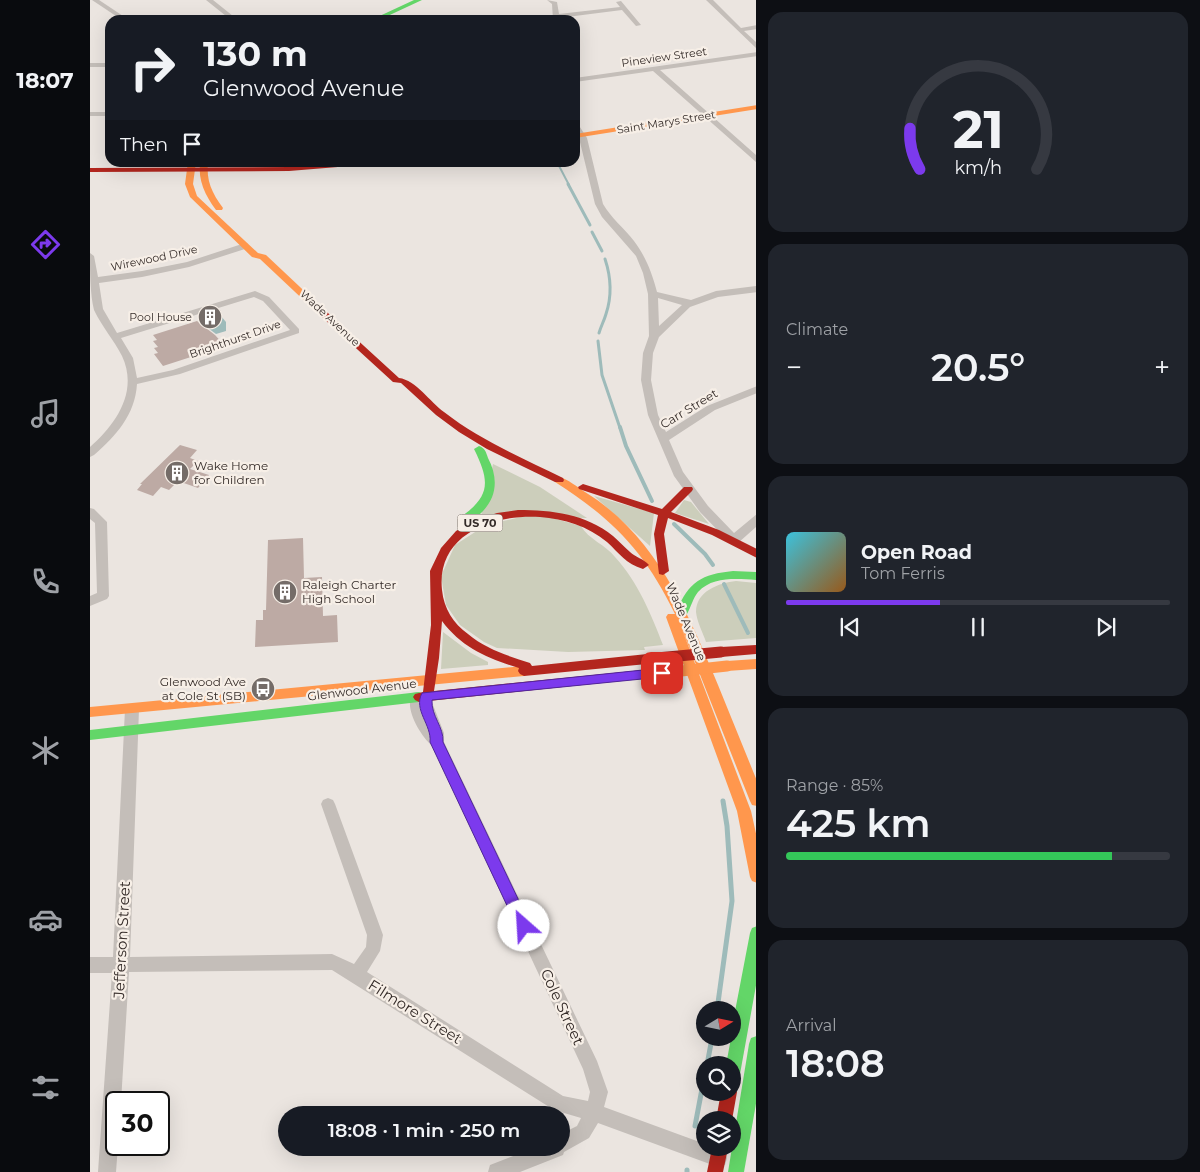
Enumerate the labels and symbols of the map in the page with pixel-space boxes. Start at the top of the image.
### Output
street label: Pineview Street [620,44,708,70]
street label: Saint Marys Street [616,107,717,137]
street label: Wirewood Drive [109,242,199,274]
street label: Wade Avenue [297,287,363,349]
building icon: Pool House [197,304,223,330]
place label: Pool House [129,310,192,324]
street label: Brighthurst Drive [187,317,283,361]
street label: Carr Street [657,385,720,432]
place label: Wake Home for Children [194,458,268,487]
building icon: Wake Home for Children [164,460,190,486]
road number: US 70 [458,514,502,532]
place label: Raleigh Charter High School [302,577,396,606]
building icon: Raleigh Charter High School [272,579,298,605]
street label: Wade Avenue [663,580,710,663]
pin [641,652,683,694]
place label: Glenwood Ave at Cole St (SB) [160,674,246,703]
street label: Glenwood Avenue [307,675,417,704]
bus stop icon: Glenwood Ave at Cole St (SB) [250,676,276,702]
street label: Jefferson Street [109,881,134,1000]
position arrow [497,899,549,951]
street label: Cole Street [536,966,588,1048]
street label: Filmore Street [365,975,466,1048]
north arrow [696,1001,741,1046]
speed limit sign: 30 [105,1091,170,1156]

